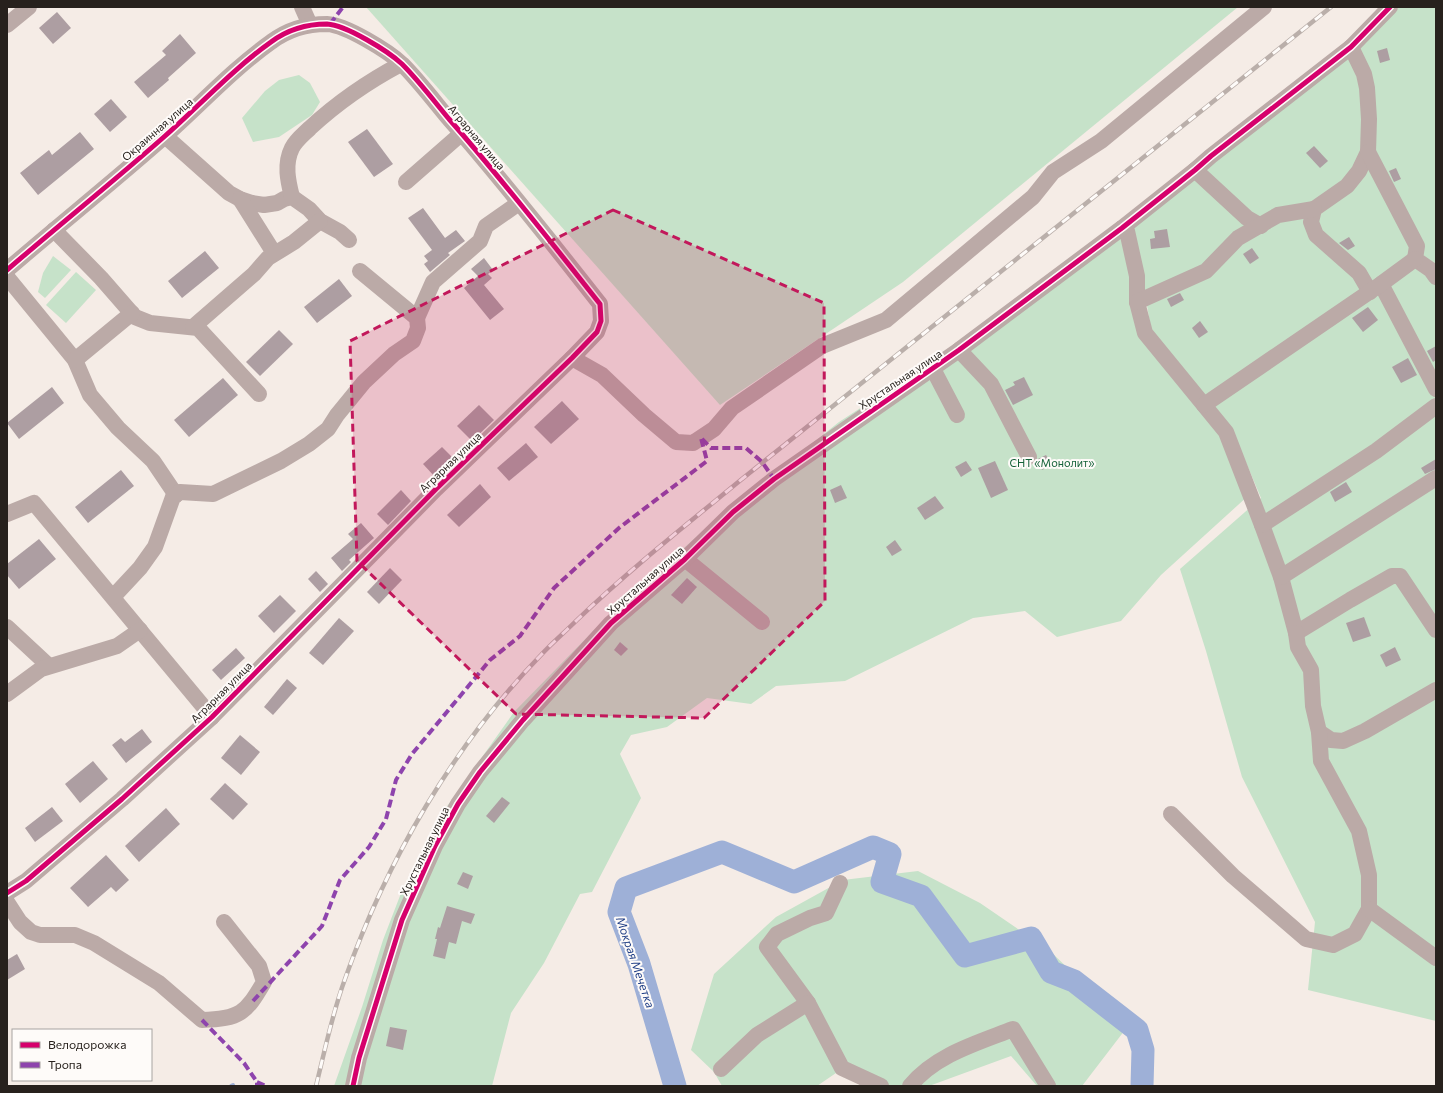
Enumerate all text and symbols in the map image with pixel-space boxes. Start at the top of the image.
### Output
street label: Окраинная улица [119,95,195,163]
street label: Аграрная улица [446,102,508,172]
street label: Хрустальная улица [856,346,944,412]
street label: Аграрная улица [416,429,484,495]
park label: СНТ «Монолит» [1009,456,1095,469]
street label: Хрустальная улица [604,543,686,617]
street label: Аграрная улица [188,659,254,725]
street label: Хрустальная улица [397,804,451,898]
water label: Мокрая Мечетка [614,914,658,1010]
legend [12,1029,152,1081]
text: Велодорожка [48,1037,126,1051]
text: Тропа [48,1057,82,1071]

